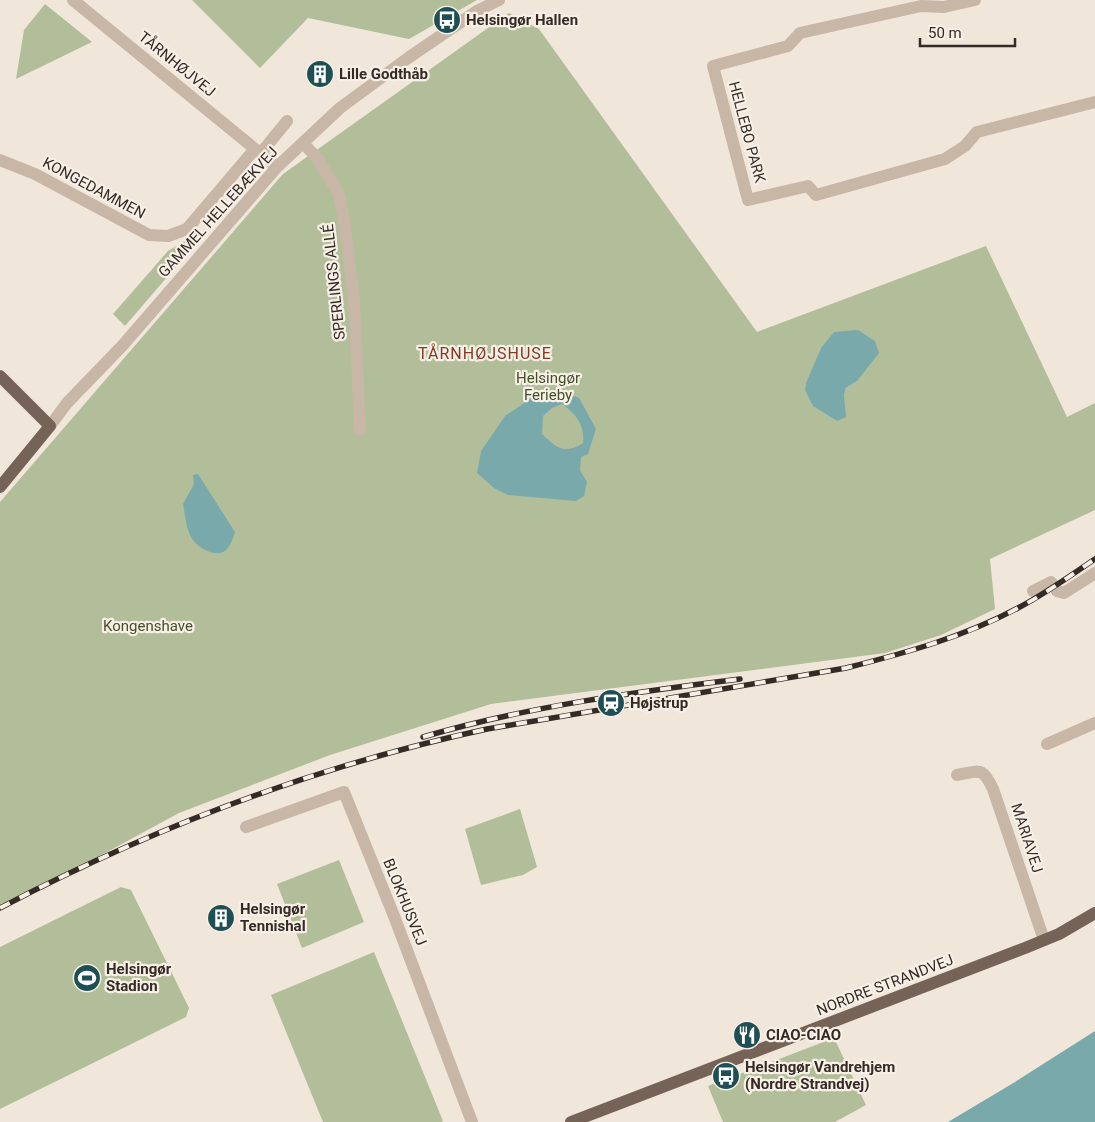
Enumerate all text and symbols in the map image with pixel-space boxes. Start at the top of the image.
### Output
bus stop icon: Helsingør Hallen [432,5,462,35]
place label: Helsingør Hallen [466,11,578,29]
scale bar [920,15,1015,47]
text: 50 m [928,24,962,42]
street label: TÅRNHØJVEJ [135,28,219,100]
building icon: Lille Godthåb [305,59,335,89]
place label: Lille Godthåb [339,65,428,83]
street label: HELLEBO PARK [725,79,769,185]
street label: GAMMEL HELLEBÆKVEJ [155,143,281,281]
street label: KONGEDAMMEN [40,153,148,223]
street label: SPERLINGS ALLÉ [319,223,349,341]
district label: TÅRNHØJSHUSE [418,343,552,363]
park label: Helsingør Ferieby [516,369,580,404]
park label: Kongenshave [103,617,193,635]
station icon: Højstrup [596,688,626,718]
place label: Højstrup [630,694,688,712]
street label: MARIAVEJ [1007,801,1047,875]
street label: BLOKHUSVEJ [379,856,431,948]
place label: Helsingør Tennishal [240,900,306,935]
building icon: Helsingør Tennishal [206,903,236,933]
street label: NORDRE STRANDVEJ [814,951,956,1019]
place label: Helsingør Stadion [106,960,172,995]
sports icon: Helsingør Stadion [72,963,102,993]
restaurant icon: CIAO-CIAO [732,1020,762,1050]
place label: CIAO-CIAO [766,1026,841,1044]
place label: Helsingør Vandrehjem (Nordre Strandvej) [745,1058,895,1093]
bus stop icon: Helsingør Vandrehjem (Nordre Strandvej) [711,1061,741,1091]

